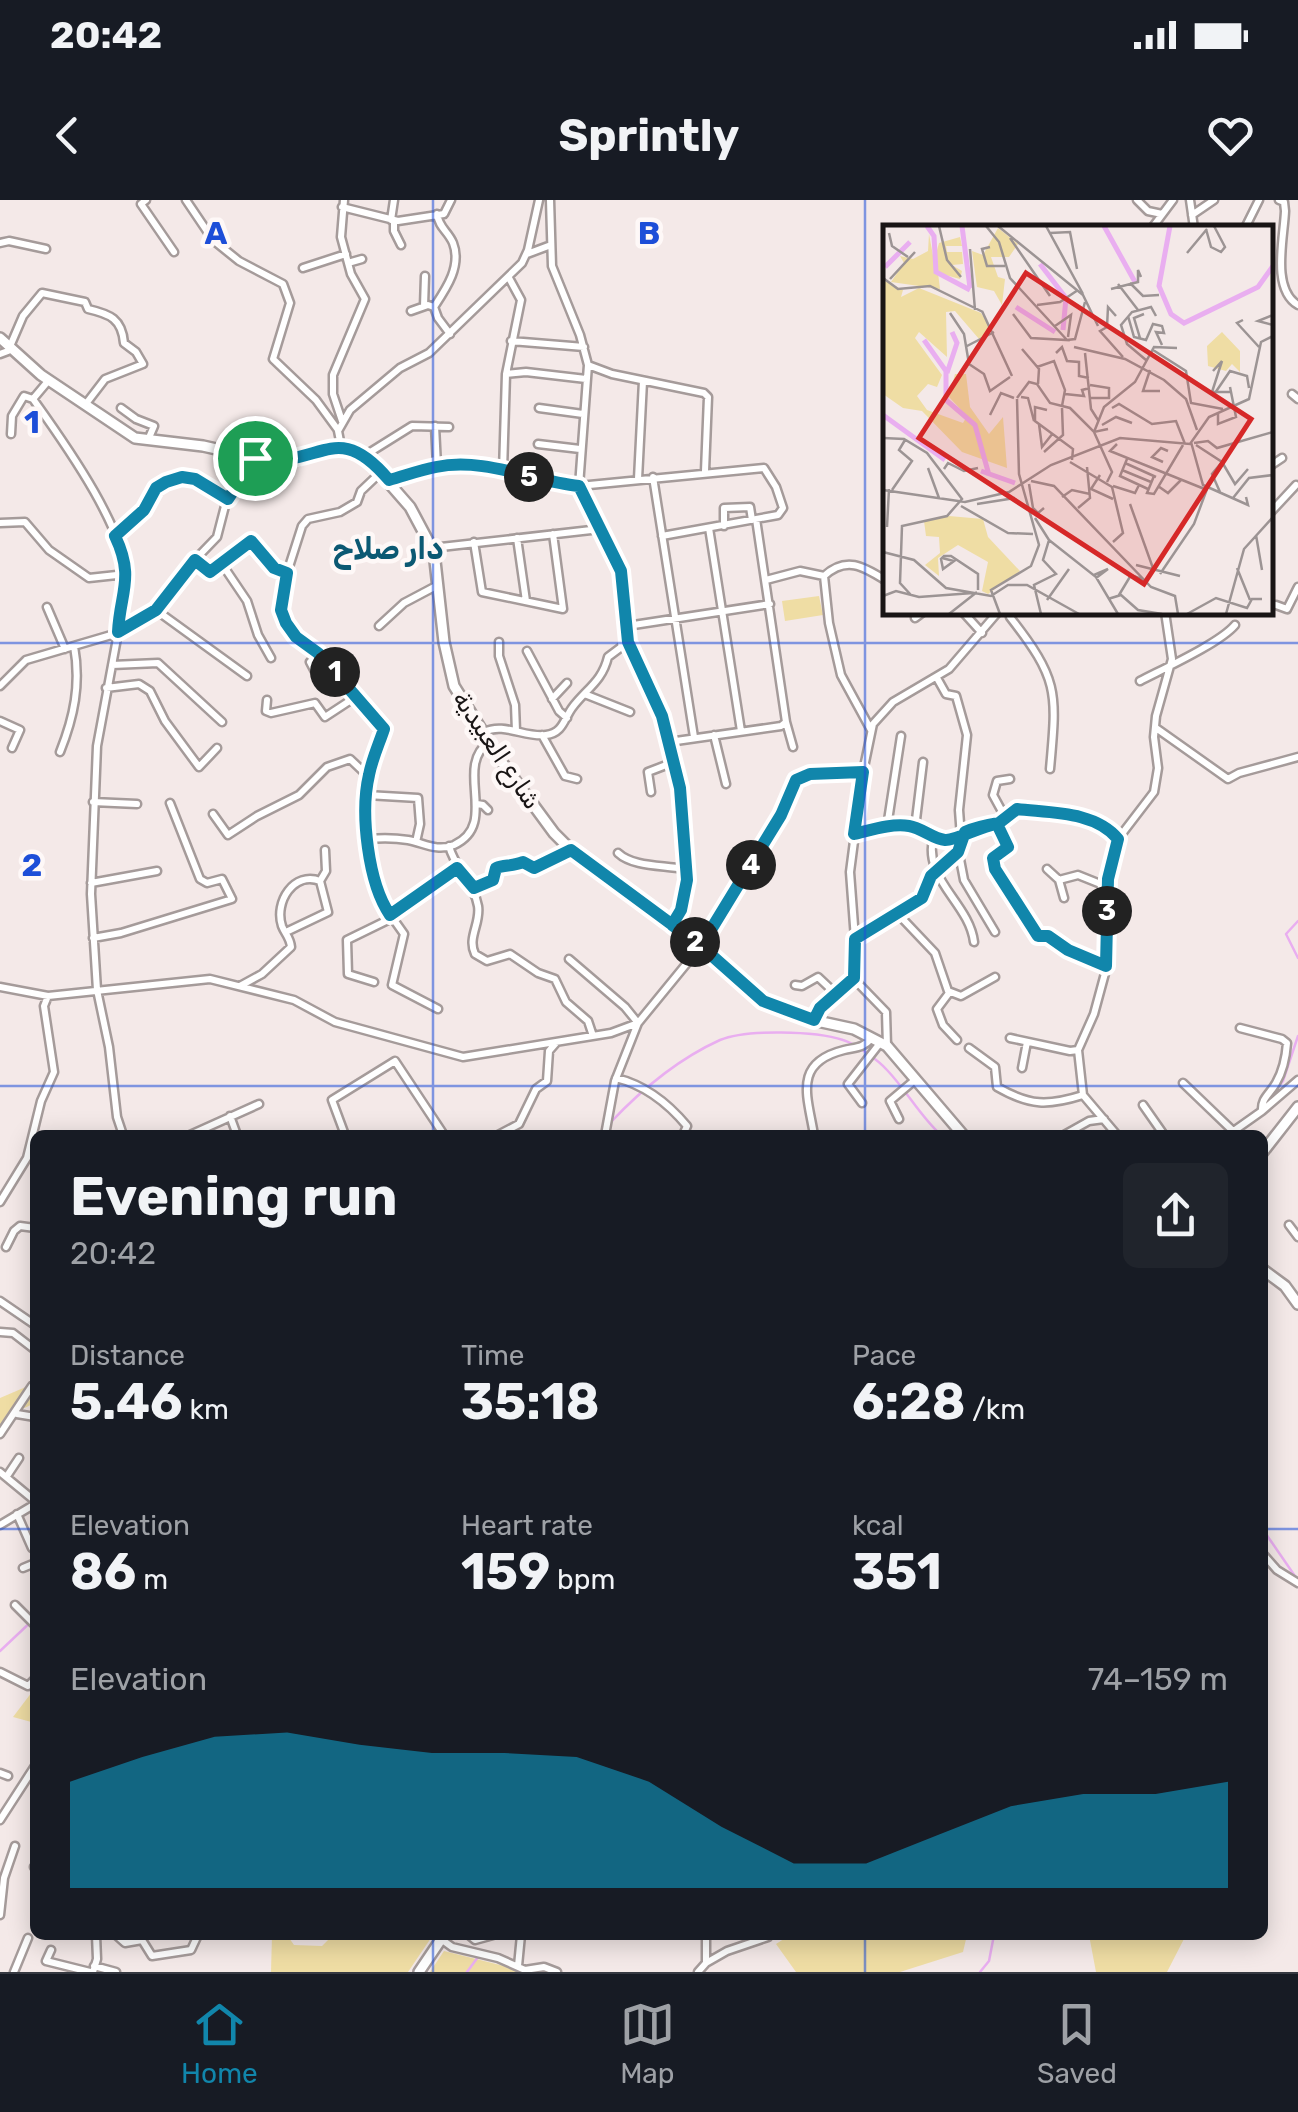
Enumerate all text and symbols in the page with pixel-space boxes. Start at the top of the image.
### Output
text: 20:42 [50,12,162,58]
icon: back [40,108,95,163]
icon: heart [1203,108,1258,163]
text: Sprintly [559,109,739,162]
text: A [205,214,228,252]
text: B [638,214,660,252]
inset map [883,225,1273,615]
text: 1 [24,403,40,441]
pin [213,416,298,501]
icon: arrive [228,431,283,486]
pin: 5 [504,452,554,502]
text: 5 [520,460,538,493]
district label: دار صلاح [332,531,444,570]
pin: 1 [310,647,360,697]
text: 1 [328,655,342,688]
street label: شارع العبيدية [444,685,547,816]
pin: 4 [726,840,776,890]
text: 2 [22,846,42,884]
text: 4 [741,848,761,881]
pin: 3 [1082,886,1132,936]
text: 3 [1098,894,1116,927]
pin: 2 [670,917,720,967]
text: 2 [686,925,704,958]
button: share [1123,1163,1228,1268]
text: Evening run [70,1164,398,1229]
text: 20:42 [70,1234,156,1272]
text: Distance [70,1339,185,1372]
text: Time [461,1339,524,1372]
text: Pace [852,1339,916,1372]
text: 5.46 [70,1372,183,1432]
text: 35:18 [461,1372,600,1432]
text: 6:28 [852,1372,966,1432]
text: km [183,1393,229,1426]
text: /km [966,1393,1025,1426]
text: Elevation [70,1509,190,1542]
text: Heart rate [461,1509,593,1542]
text: kcal [852,1509,903,1542]
text: 86 [70,1542,136,1602]
text: 159 [461,1542,550,1602]
text: 351 [852,1542,942,1602]
text: m [136,1563,168,1596]
text: bpm [550,1563,615,1596]
text: Elevation [70,1660,207,1698]
text: 74–159 m [1088,1660,1228,1698]
tab: Home [181,1997,258,2090]
tab: Map [620,1997,675,2090]
tab: Saved [1037,1997,1117,2090]

